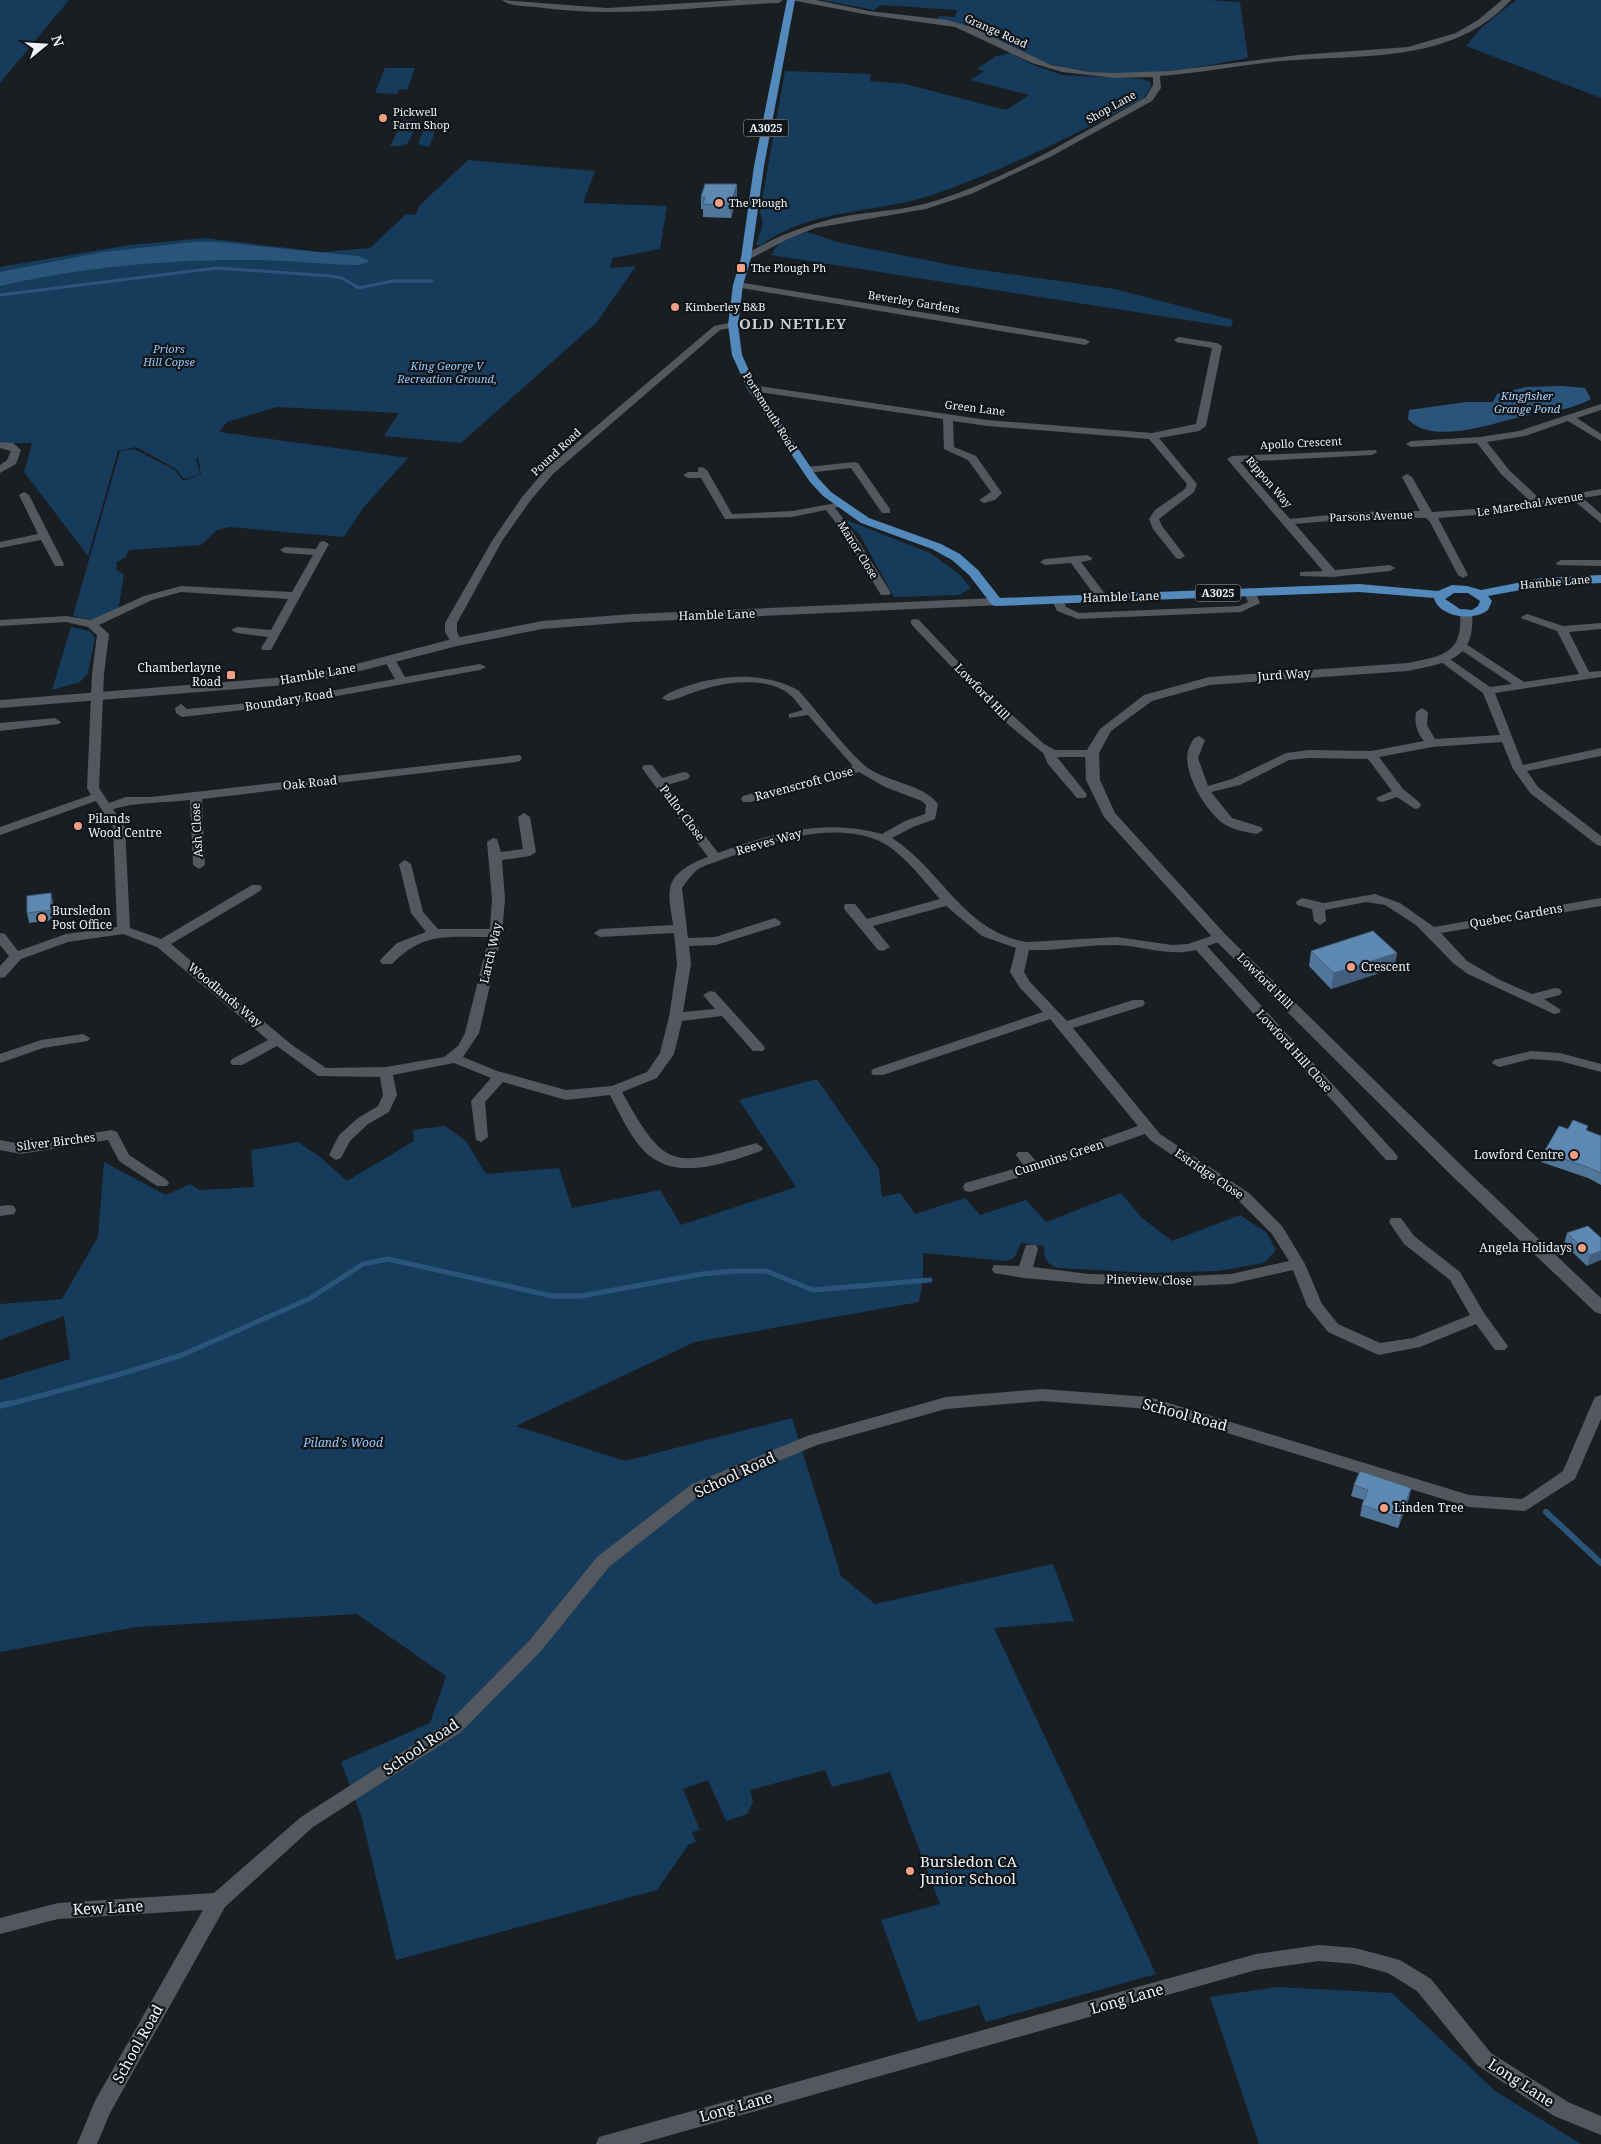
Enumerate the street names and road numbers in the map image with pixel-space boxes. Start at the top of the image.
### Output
street label: Grange Road [962,10,1030,51]
street label: Shop Lane [1083,87,1139,126]
road number: A3025 [744,120,788,136]
street label: Beverley Gardens [867,287,961,316]
street label: Portsmouth Road [740,369,801,454]
street label: Green Lane [944,396,1006,419]
street label: Pound Road [527,424,584,479]
street label: Apollo Crescent [1260,433,1342,452]
street label: Rippon Way [1243,453,1296,511]
street label: Le Marechal Avenue [1476,488,1584,519]
street label: Parsons Avenue [1329,507,1413,524]
street label: Manor Close [835,518,882,582]
street label: Hamble Lane [1519,571,1591,592]
road number: A3025 [1196,584,1240,602]
street label: Hamble Lane [1082,587,1160,606]
street label: Hamble Lane [678,605,756,624]
street label: Hamble Lane [279,658,357,689]
street label: Lowford Hill [951,659,1014,724]
street label: Jurd Way [1256,664,1311,685]
street label: Boundary Road [244,684,335,715]
street label: Ravenscroft Close [753,762,855,805]
street label: Oak Road [282,771,339,794]
street label: Pallot Close [656,781,709,844]
street label: Ash Close [187,802,206,858]
street label: Reeves Way [734,824,804,859]
street label: Quebec Gardens [1468,899,1564,932]
street label: Larch Way [475,921,506,985]
street label: Lowford Hill [1234,949,1297,1013]
street label: Woodlands Way [185,958,266,1031]
street label: Lowford Hill Close [1253,1006,1336,1096]
street label: Silver Birches [16,1128,96,1155]
street label: Cummins Green [1012,1135,1106,1180]
street label: Estridge Close [1171,1144,1247,1203]
street label: Pineview Close [1106,1270,1192,1289]
street label: School Road [1141,1393,1230,1435]
street label: School Road [691,1447,778,1502]
street label: School Road [379,1714,462,1779]
street label: Kew Lane [72,1895,144,1919]
street label: Long Lane [1088,1978,1166,2018]
street label: School Road [107,2001,167,2086]
street label: Long Lane [1485,2053,1559,2111]
street label: Long Lane [697,2086,775,2126]

